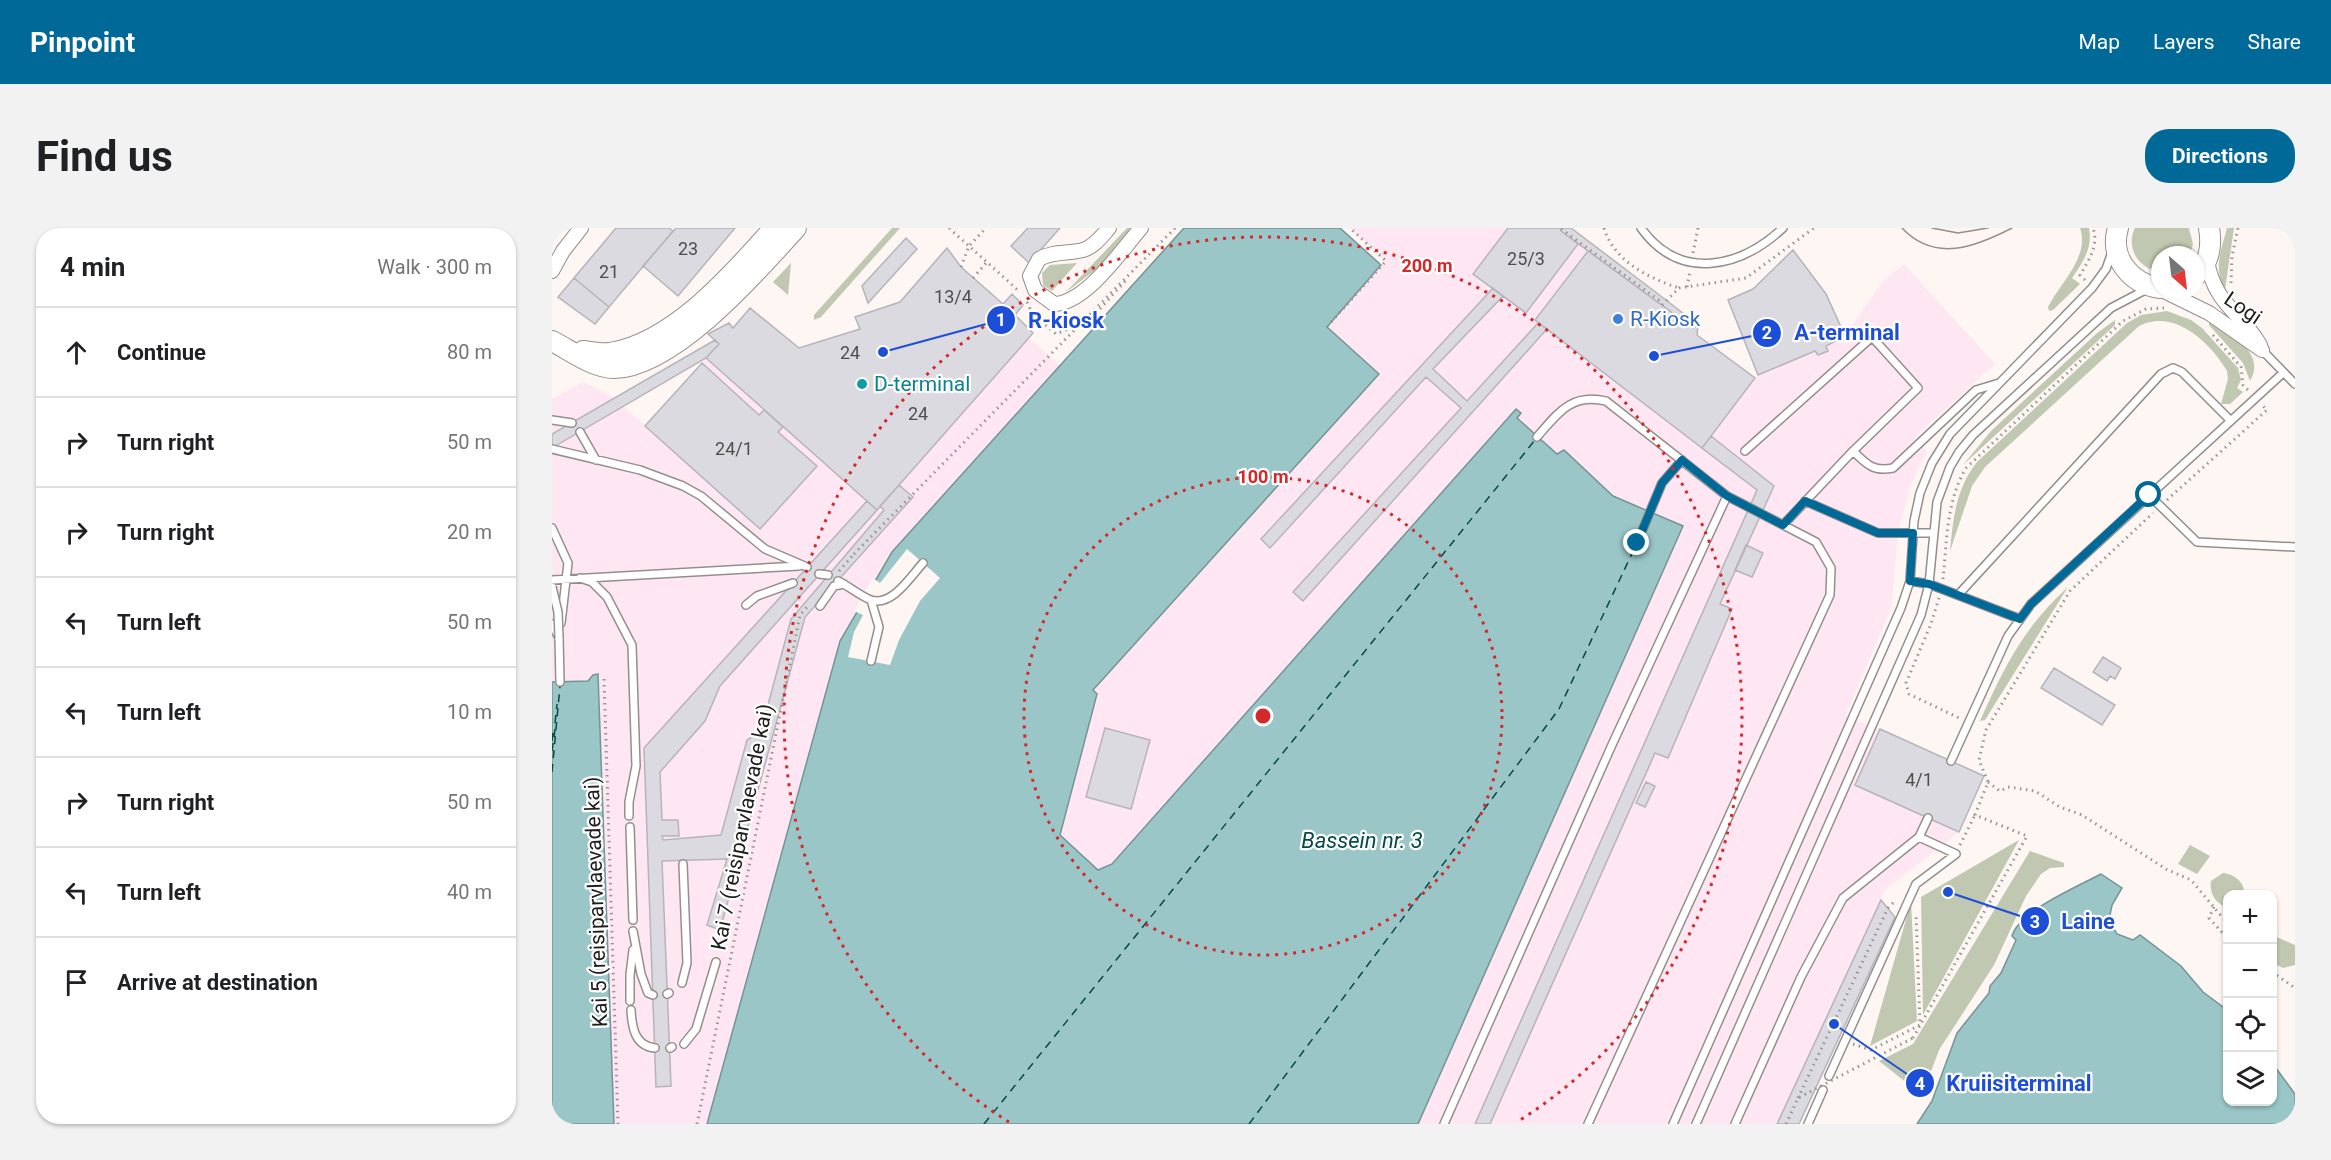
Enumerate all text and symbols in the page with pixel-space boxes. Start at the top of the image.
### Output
text: Pinpoint [30,26,135,59]
text: Map [2078,30,2120,54]
text: Layers [2153,30,2214,54]
text: Share [2247,30,2301,54]
button: Directions [2145,129,2295,183]
text: Find us [36,132,173,181]
house number: 23 [678,238,698,259]
north arrow [2151,246,2205,300]
house number: 25/3 [1507,248,1545,269]
text: 4 min [60,252,125,282]
text: Walk · 300 m [377,255,492,279]
text: 200 m [1401,255,1453,276]
house number: 21 [599,261,619,282]
house number: 13/4 [934,286,972,307]
street label: Logi [2220,287,2266,329]
callout: R-kiosk [986,300,1116,340]
place label: R-Kiosk [1630,307,1701,331]
text: R-kiosk [1028,308,1104,333]
text: 1 [996,309,1006,330]
marker: R-Kiosk [1611,312,1625,326]
callout: A-terminal [1752,313,1912,353]
text: A-terminal [1794,320,1900,345]
text: 2 [1762,322,1772,343]
icon: ahead [60,336,93,369]
text: Continue [117,340,206,365]
text: 80 m [447,340,492,364]
house number: 24 [840,342,860,363]
place label: D-terminal [874,372,970,396]
marker: D-terminal [855,377,869,391]
house number: 24 [908,403,928,424]
icon: right [60,426,93,459]
text: Turn right [117,430,214,455]
text: 50 m [447,430,492,454]
house number: 24/1 [715,438,753,459]
text: 100 m [1237,466,1289,487]
route start [2135,481,2161,507]
icon: right [60,516,93,549]
text: Turn right [117,520,214,545]
text: 20 m [447,520,492,544]
route end [1623,529,1649,555]
icon: left [60,606,93,639]
text: Turn left [117,610,201,635]
text: 50 m [447,610,492,634]
icon: left [60,696,93,729]
text: Turn left [117,700,201,725]
text: 10 m [447,700,492,724]
street label: Kai 7 (reisiparvlaevade kai) [706,702,778,952]
centre of rings [1253,706,1273,726]
house number: 4/1 [1905,769,1933,790]
street label: Kai 5 (reisiparvlaevade kai) [580,776,612,1028]
icon: right [60,786,93,819]
text: Turn right [117,790,214,815]
text: 50 m [447,790,492,814]
water label: Bassein nr. 3 [1301,828,1423,853]
icon: left [60,876,93,909]
text: Turn left [117,880,201,905]
text: 40 m [447,880,492,904]
map controls [2223,890,2277,1106]
button: + [2223,890,2277,944]
callout: Laine [2020,901,2127,941]
text: Laine [2061,909,2115,934]
text: 3 [2030,911,2040,932]
button: − [2223,944,2277,998]
icon: arrive [60,966,93,999]
text: Arrive at destination [117,970,318,995]
button: locate [2223,998,2277,1052]
button: layers [2223,1052,2277,1106]
callout: Kruiisiterminal [1905,1063,2104,1103]
text: Kruiisiterminal [1946,1071,2092,1096]
text: 4 [1915,1073,1925,1094]

